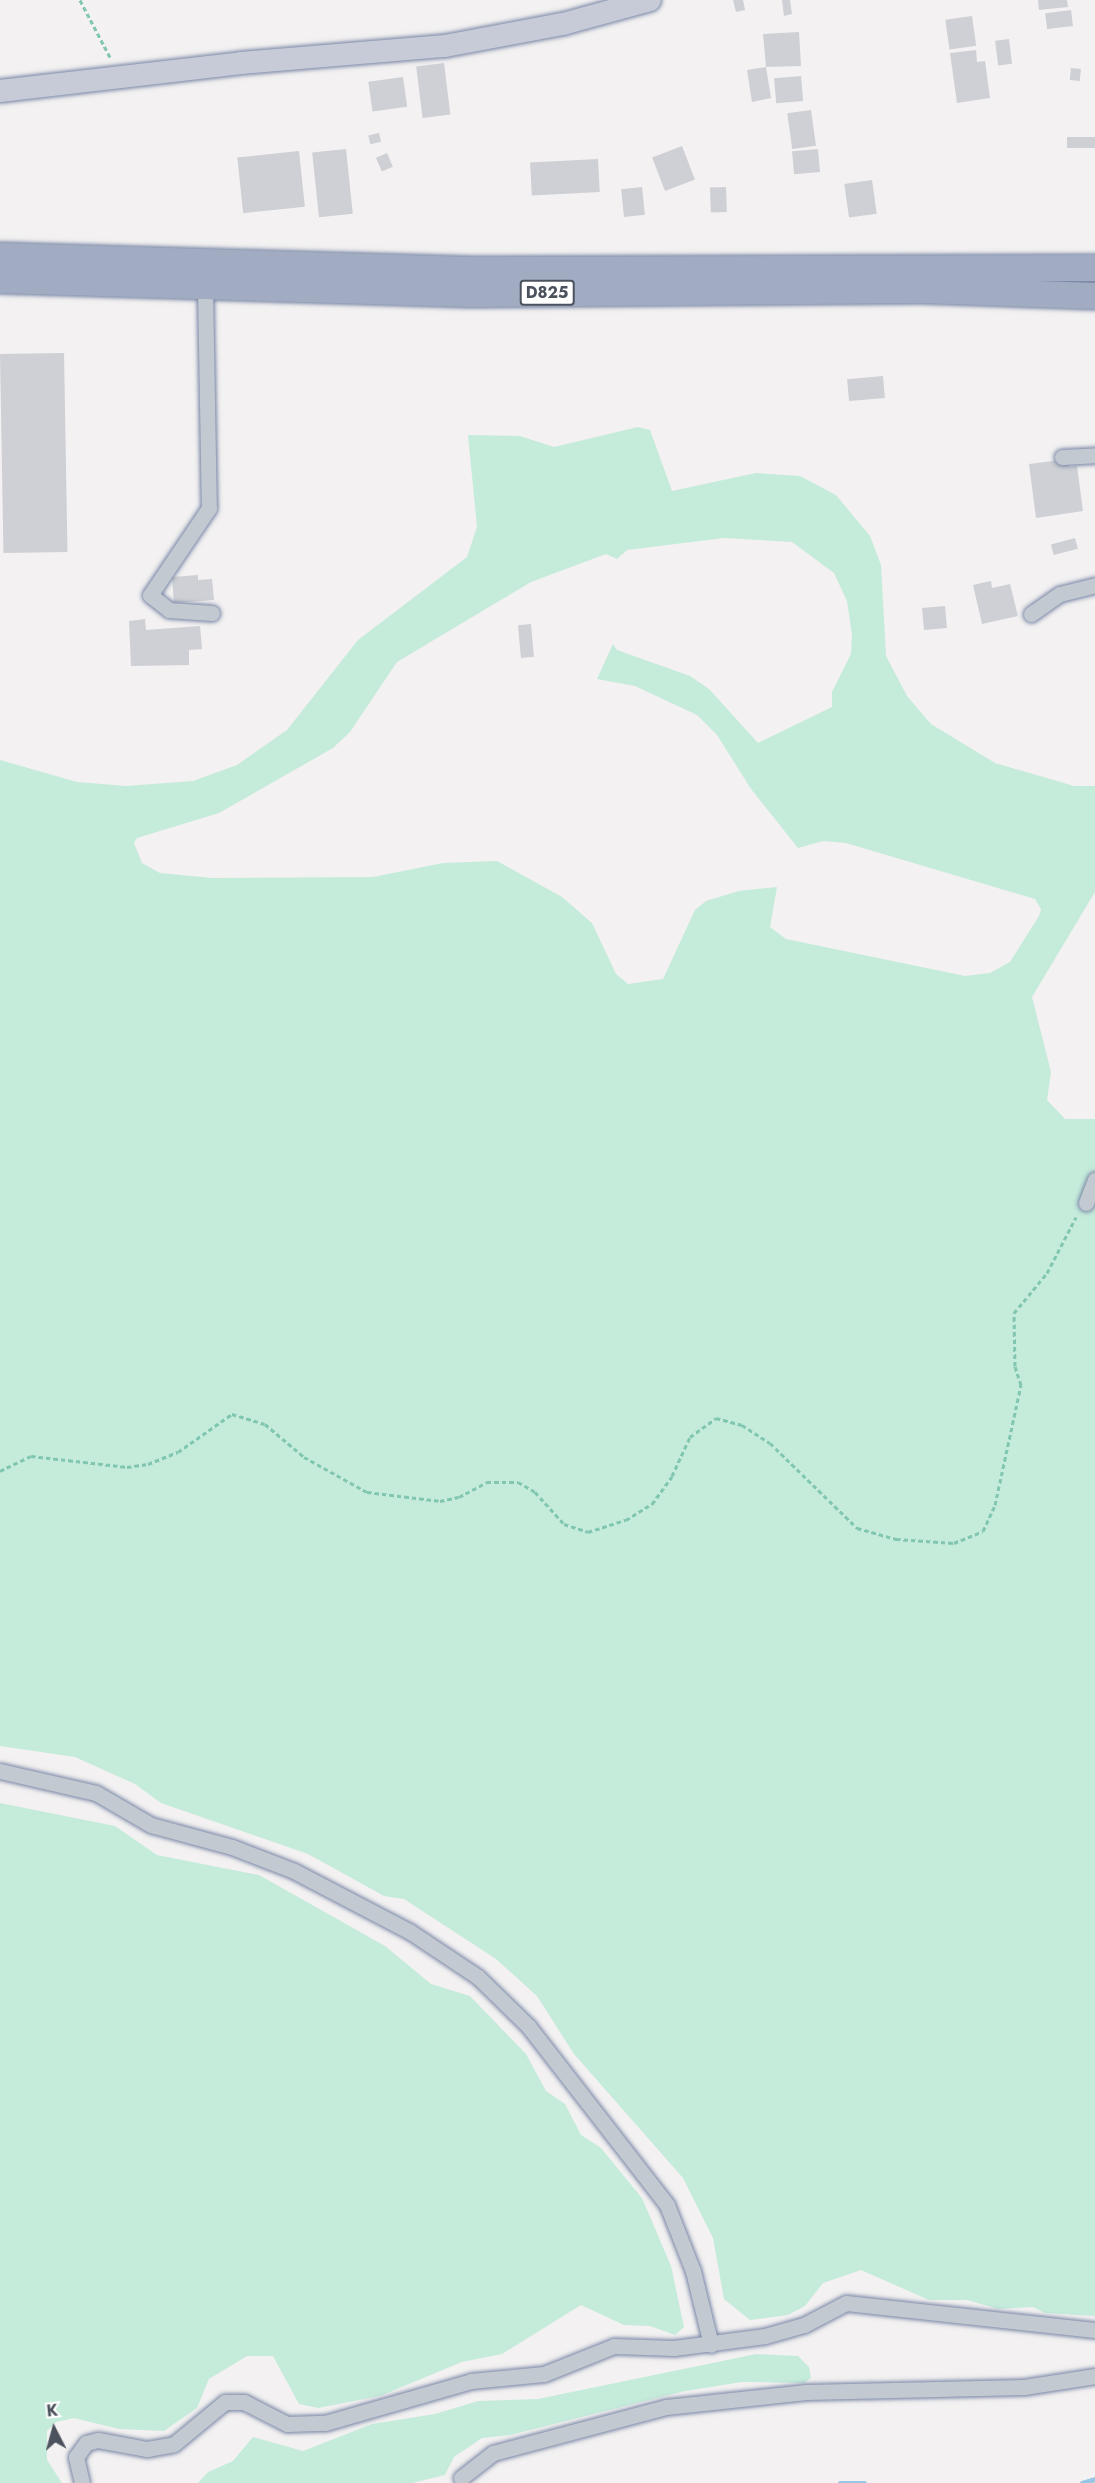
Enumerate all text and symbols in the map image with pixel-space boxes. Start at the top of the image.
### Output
road number: D825 [518,280,576,306]
north arrow [24,2399,84,2459]
text: K [45,2399,59,2423]

